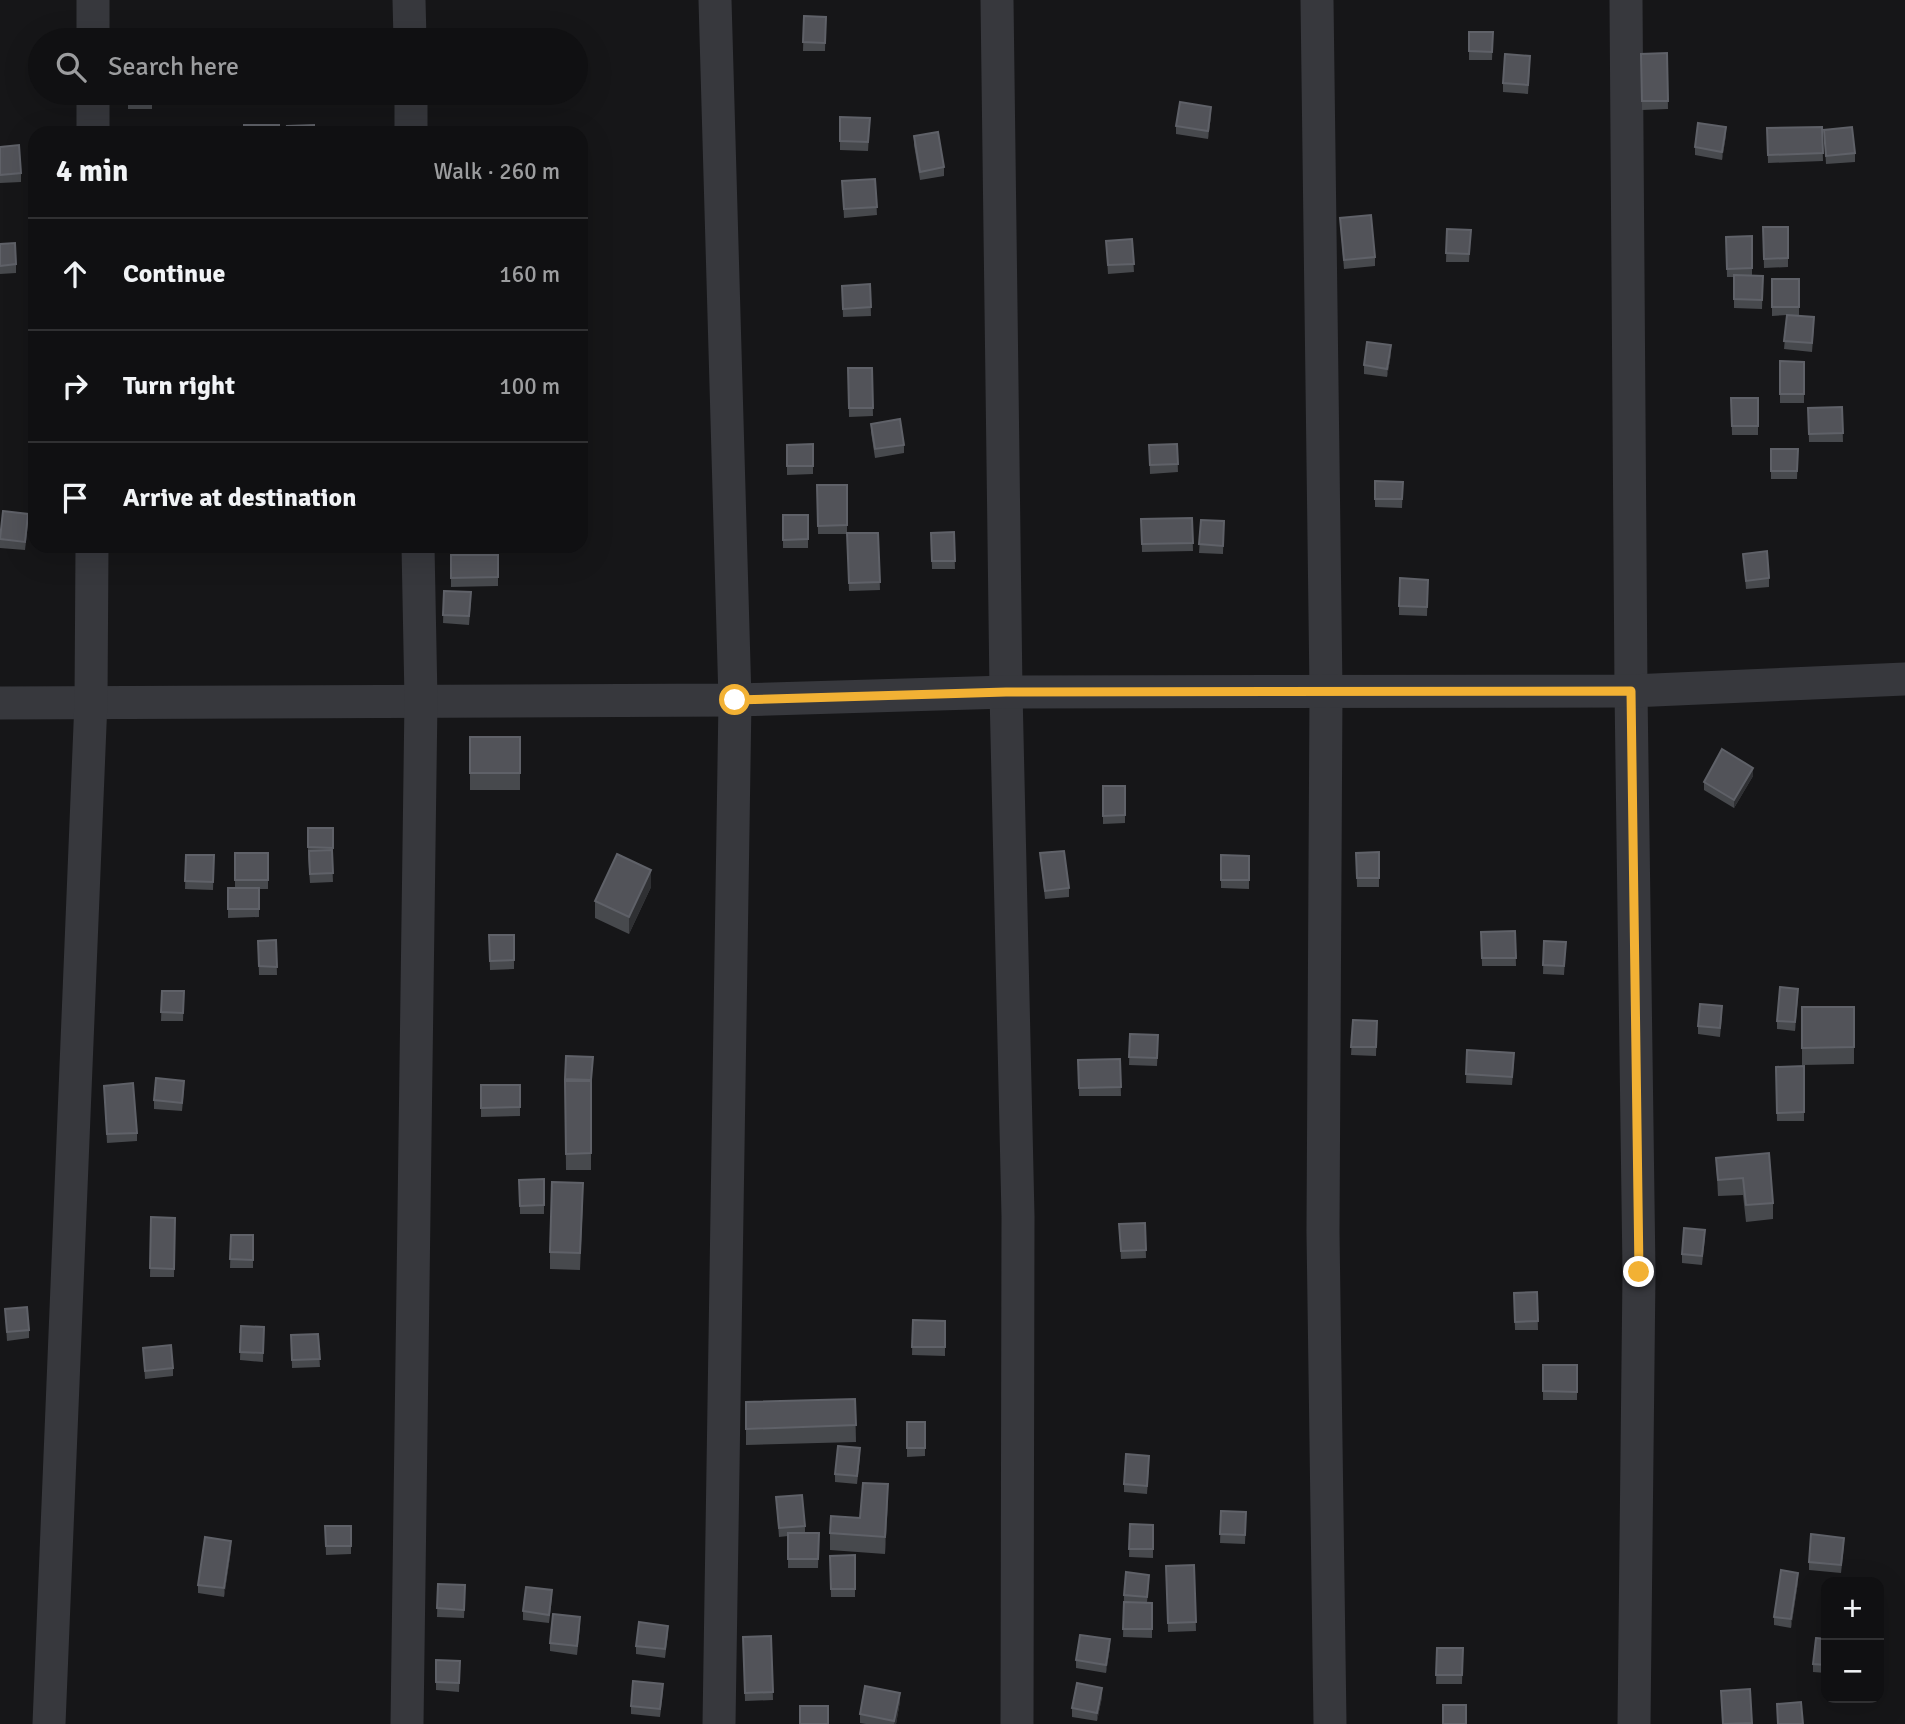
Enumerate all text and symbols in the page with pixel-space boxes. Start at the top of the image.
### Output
search box [28,28,588,105]
icon: search [52,48,90,86]
text: Search here [108,51,239,83]
text: 4 min [56,153,128,190]
text: Walk · 260 m [434,157,560,186]
icon: ahead [56,255,94,293]
text: Continue [123,258,225,290]
text: 160 m [499,260,560,289]
icon: right [56,367,94,405]
text: Turn right [123,370,235,402]
text: 100 m [499,372,560,401]
icon: arrive [56,479,94,517]
text: Arrive at destination [123,482,356,514]
route start [719,684,750,715]
route end [1623,1256,1654,1287]
map controls [1821,1577,1884,1703]
button: + [1821,1577,1884,1640]
button: − [1821,1640,1884,1703]

